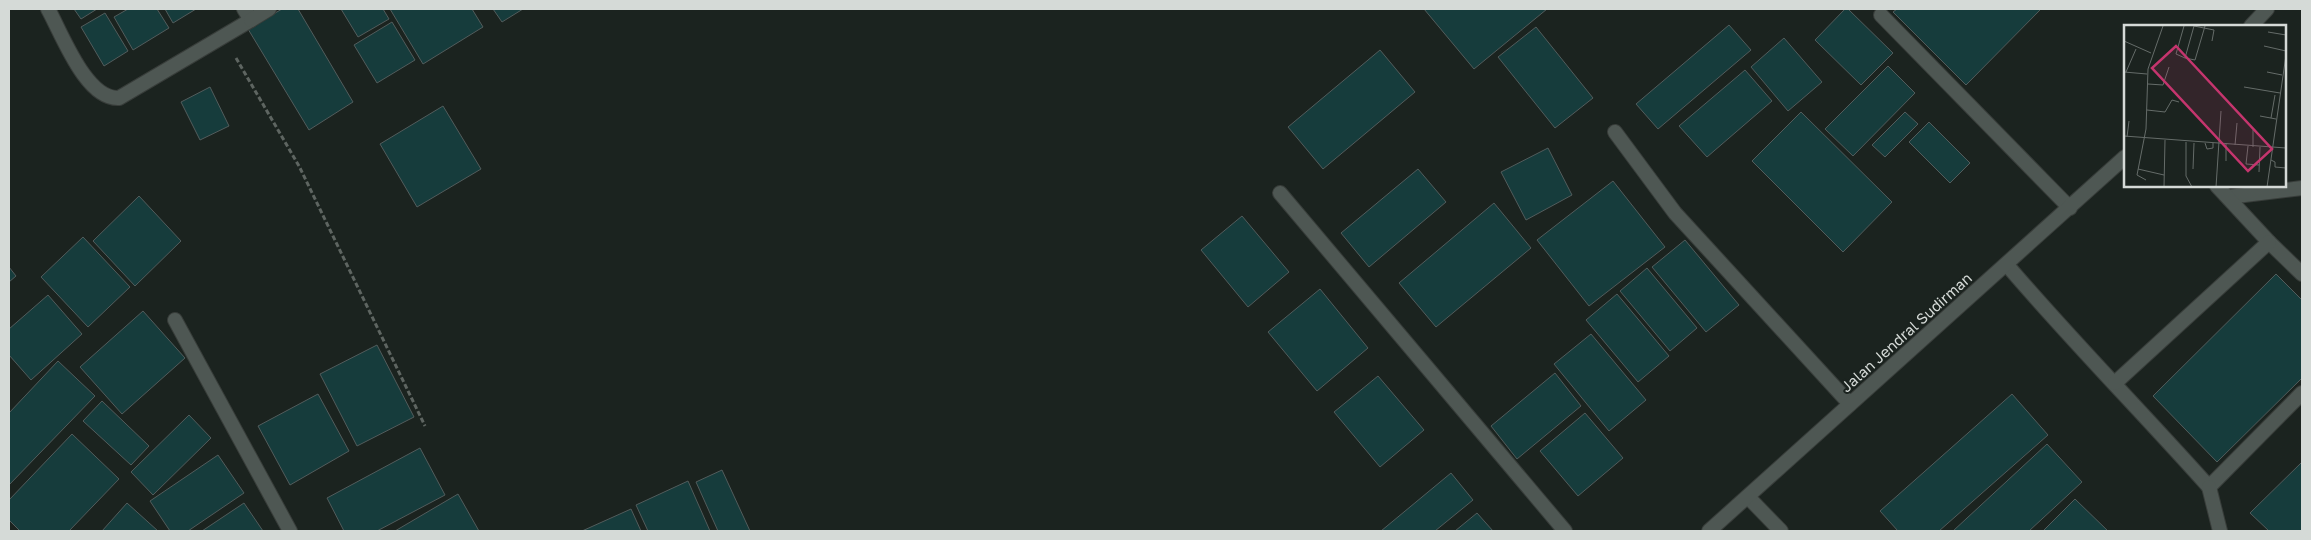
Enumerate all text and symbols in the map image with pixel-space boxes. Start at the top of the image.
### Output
inset map [2124,25,2286,188]
street label: Jalan Jendral Sudirman [1837,268,1975,396]

